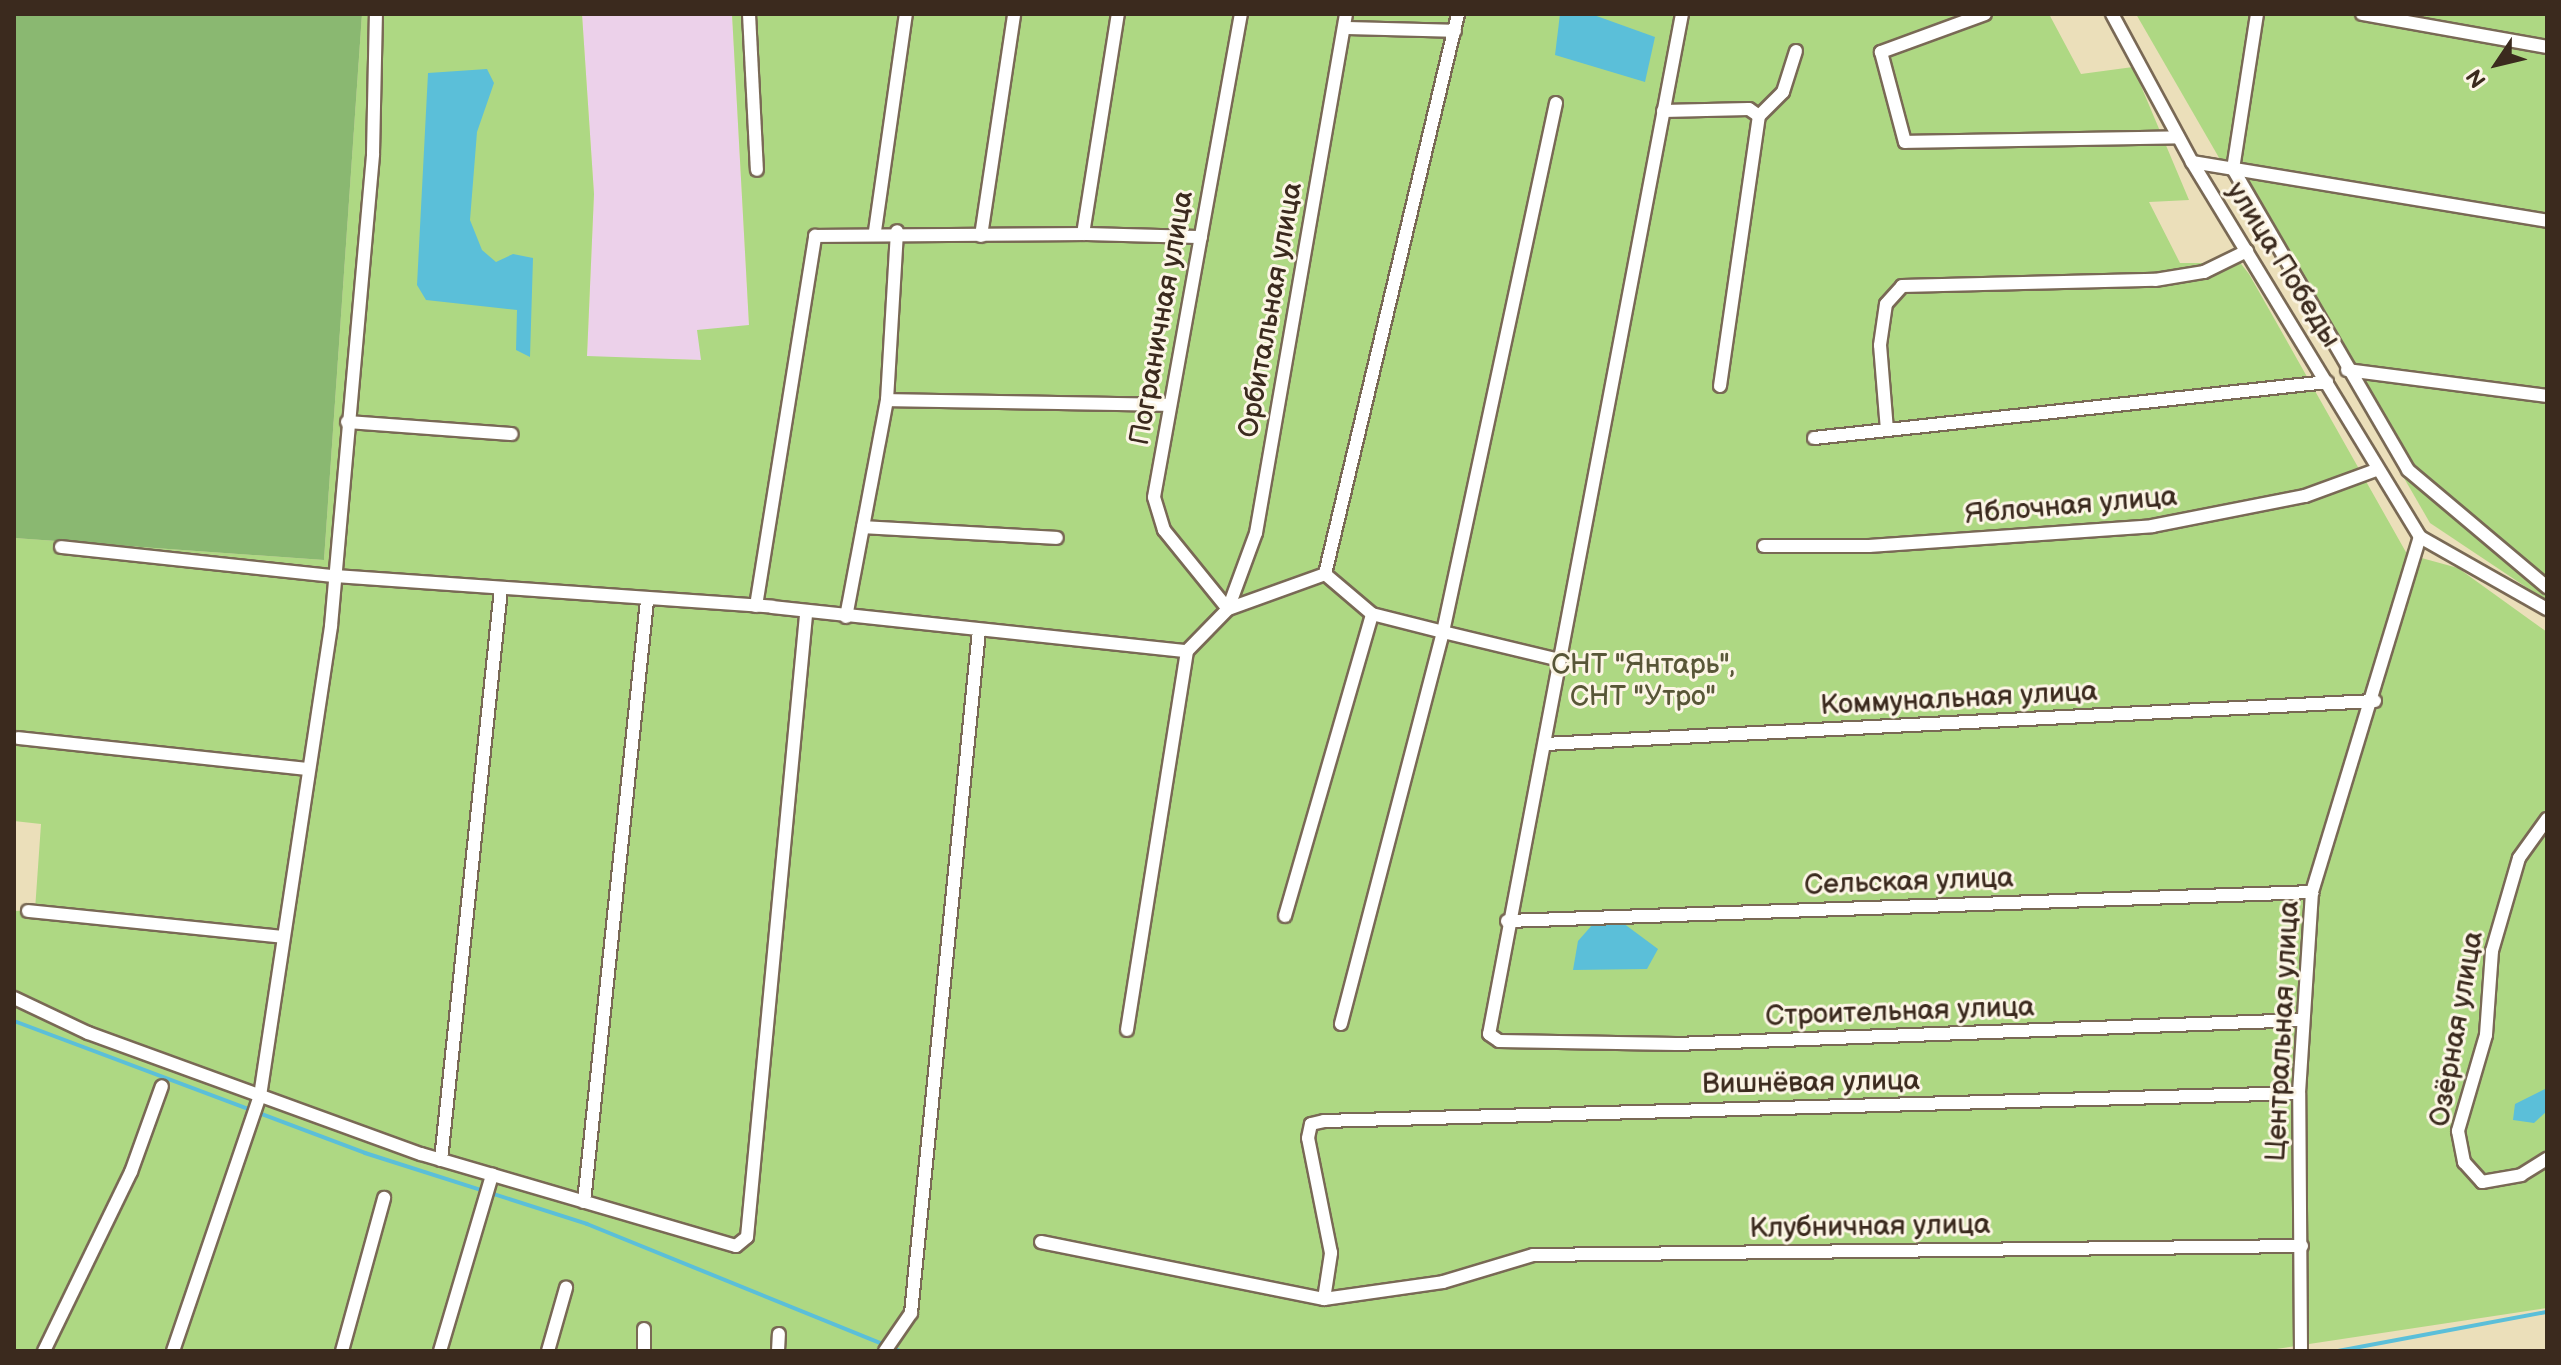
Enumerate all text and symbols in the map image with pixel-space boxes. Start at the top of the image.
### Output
north arrow [2457,24,2537,104]
text: N [2461,64,2493,93]
street label: улица Победы [2219,176,2347,354]
street label: Орбитальная улица [1232,180,1310,440]
street label: Пограничная улица [1123,188,1201,448]
street label: Яблочная улица [1963,480,2179,532]
park label: СНТ "Янтарь", СНТ "Утро" [1551,648,1735,714]
street label: Коммунальная улица [1820,675,2098,723]
street label: Сельская улица [1804,862,2014,902]
street label: Центральная улица [2259,900,2307,1162]
street label: Озёрная улица [2423,929,2491,1129]
street label: Строительная улица [1765,991,2035,1033]
street label: Вишнёвая улица [1702,1064,1920,1102]
street label: Клубничная улица [1749,1208,1991,1246]

